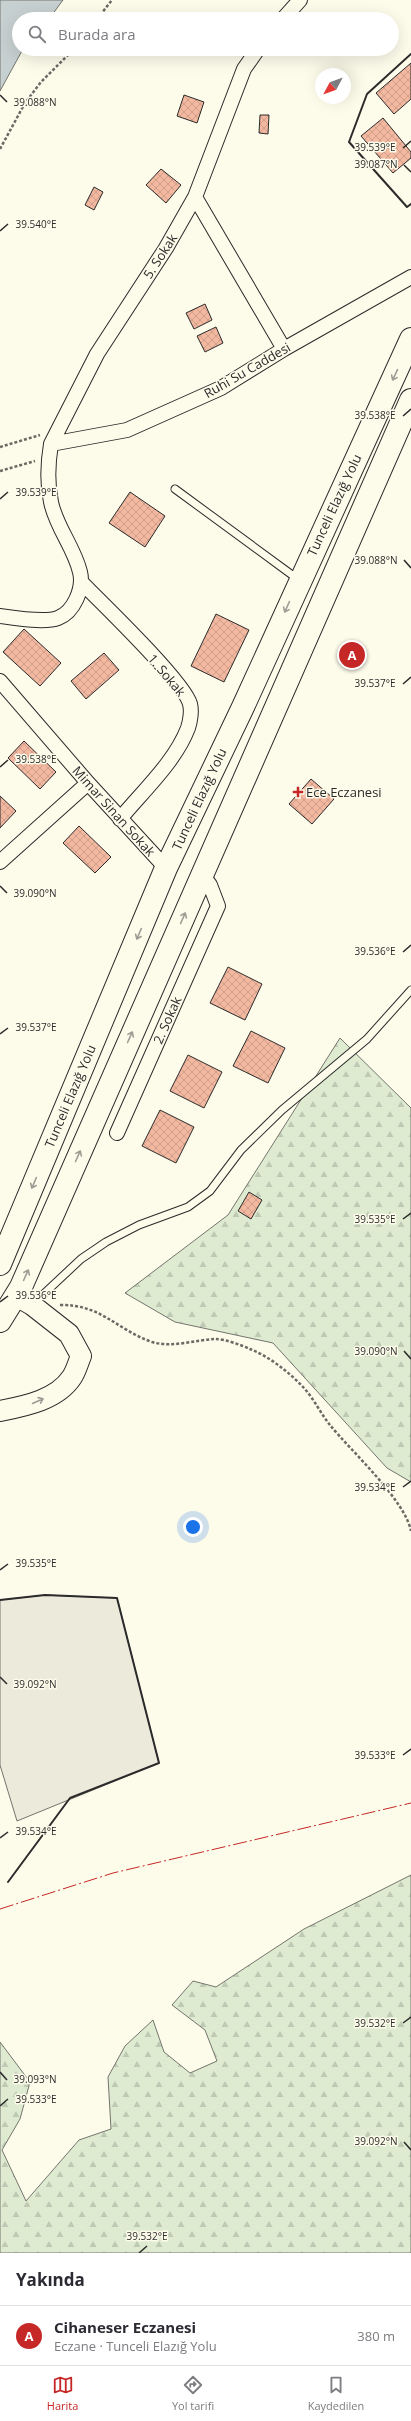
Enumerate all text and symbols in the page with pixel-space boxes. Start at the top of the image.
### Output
search box [12,12,399,56]
icon: search [26,23,48,45]
text: Burada ara [58,24,136,44]
north arrow [315,68,351,104]
text: 39.088°N [13,95,57,109]
text: 39.539°E [354,140,396,154]
text: 39.087°N [354,157,398,171]
text: 39.540°E [15,217,57,231]
street label: 5. Sokak [139,230,181,282]
street label: Ruhi Su Caddesi [200,338,294,402]
one-way arrow [391,368,398,380]
text: 39.538°E [354,408,396,422]
street label: Tunceli Elazığ Yolu [303,451,365,559]
text: 39.539°E [15,485,57,499]
text: 39.088°N [354,553,398,567]
one-way arrow [283,601,290,613]
pin: A [339,640,365,670]
street label: 1. Sokak [144,650,190,700]
text: 39.537°E [354,676,396,690]
street label: Tunceli Elazığ Yolu [168,745,230,853]
text: 39.538°E [15,752,57,766]
street label: Mimar Sinan Sokak [69,762,160,860]
place label: Ece Eczanesi [306,783,382,801]
marker: Ece Eczanesi [293,787,303,797]
text: 39.090°N [13,886,57,900]
one-way arrow [179,912,187,924]
one-way arrow [134,927,142,939]
text: 39.536°E [354,944,396,958]
street label: 2. Sokak [149,993,185,1047]
text: 39.537°E [15,1020,57,1034]
one-way arrow [127,1031,135,1043]
street label: Tunceli Elazığ Yolu [40,1042,100,1150]
one-way arrow [75,1150,82,1162]
one-way arrow [30,1176,38,1188]
text: 39.535°E [354,1212,396,1226]
one-way arrow [23,1269,30,1281]
text: 39.536°E [15,1288,57,1302]
text: 39.090°N [354,1344,398,1358]
one-way arrow [31,1397,43,1405]
text: 39.534°E [354,1480,396,1494]
your location [183,1517,203,1537]
text: 39.535°E [15,1556,57,1570]
text: 39.092°N [13,1677,57,1691]
text: 39.533°E [354,1748,396,1762]
text: 39.534°E [15,1824,57,1838]
text: 39.532°E [354,2016,396,2030]
text: 39.093°N [13,2072,57,2086]
text: 39.533°E [15,2092,57,2106]
text: 39.092°N [354,2134,398,2148]
text: 39.532°E [126,2229,168,2243]
text: Yakında [16,2268,85,2291]
text: Cihaneser Eczanesi [54,2317,196,2337]
text: A [25,2327,33,2345]
text: 380 m [357,2327,395,2345]
text: Eczane · Tunceli Elazığ Yolu [54,2337,217,2355]
tab: Harita [47,2374,78,2413]
tab: Yol tarifi [172,2374,214,2413]
tab: Kaydedilen [308,2374,364,2413]

